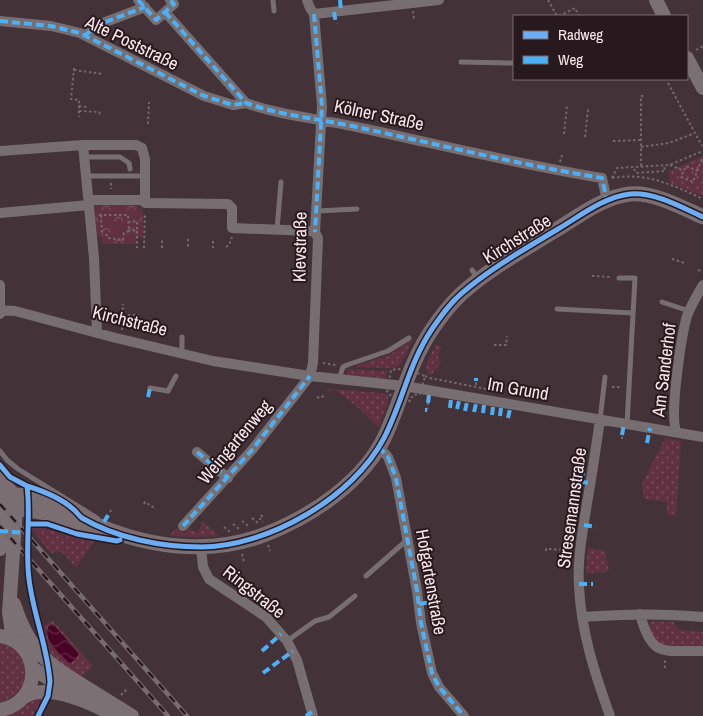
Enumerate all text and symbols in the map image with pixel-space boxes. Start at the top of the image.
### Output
street label: Alte Poststraße [80,9,183,76]
legend [513,15,688,80]
text: Radweg [558,24,603,45]
text: Weg [558,49,583,70]
street label: Kölner Straße [332,93,426,136]
street label: Kirchstraße [478,208,556,269]
street label: Klevstraße [286,212,313,282]
street label: Kirchstraße [90,299,170,342]
street label: Am Sanderhof [645,321,682,419]
street label: Im Grund [486,371,551,406]
street label: Weingartenweg [192,394,278,489]
street label: Stresemannstraße [551,446,592,570]
street label: Hofgartenstraße [410,527,453,637]
street label: Ringstraße [218,559,291,624]

